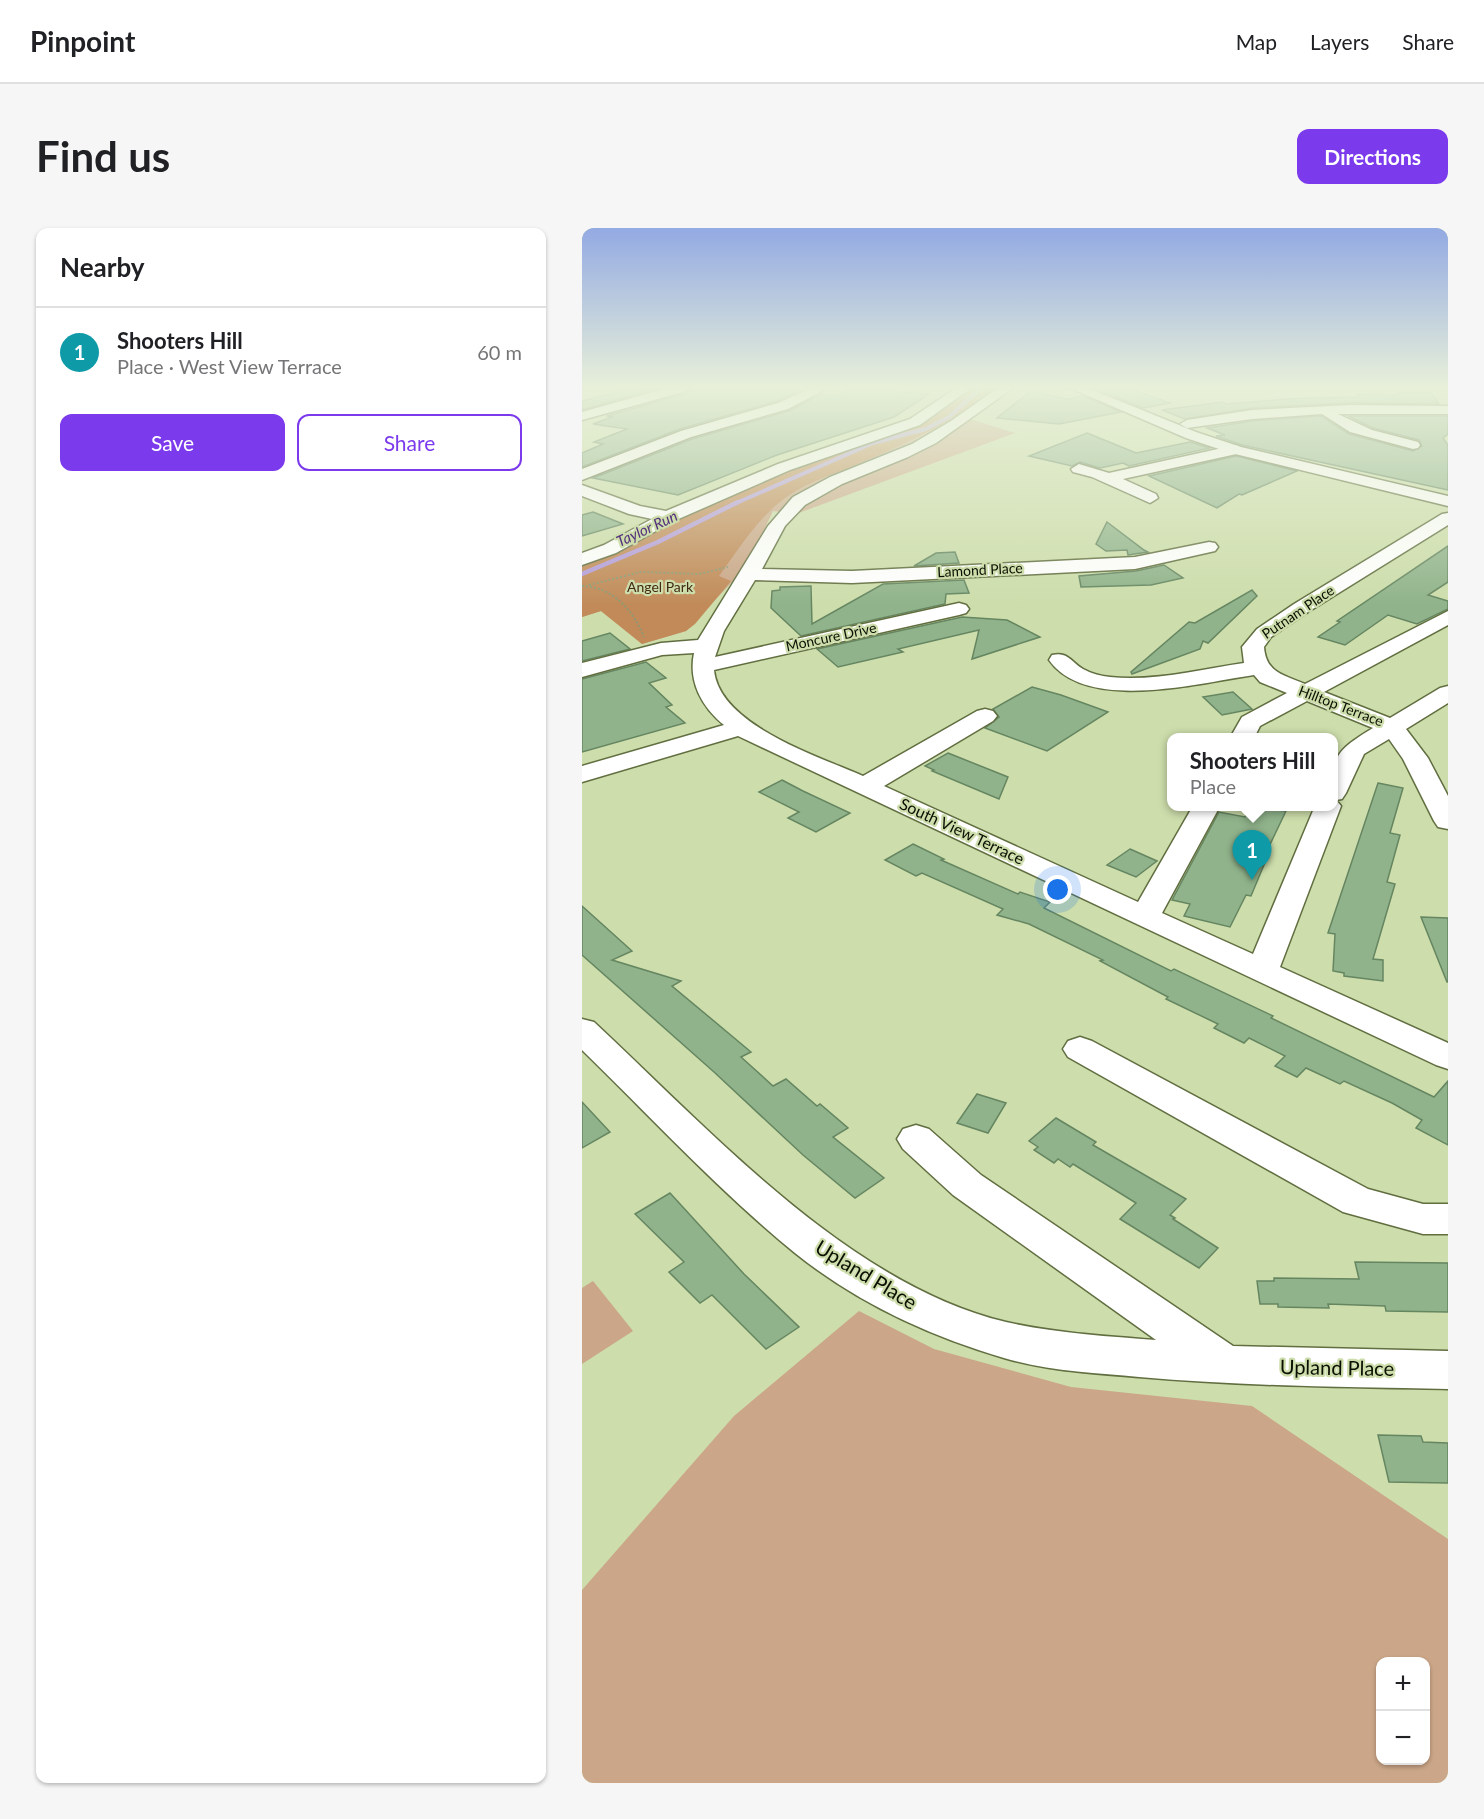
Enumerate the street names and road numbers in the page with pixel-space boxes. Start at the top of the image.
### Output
street label: Lamond Place [937,559,1023,580]
street label: Putnam Place [1258,581,1337,642]
street label: Moncure Drive [784,619,878,654]
street label: Hilltop Terrace [1296,682,1386,729]
street label: South View Terrace [897,793,1027,868]
street label: Upland Place [811,1234,922,1314]
street label: Upland Place [1280,1354,1394,1380]

